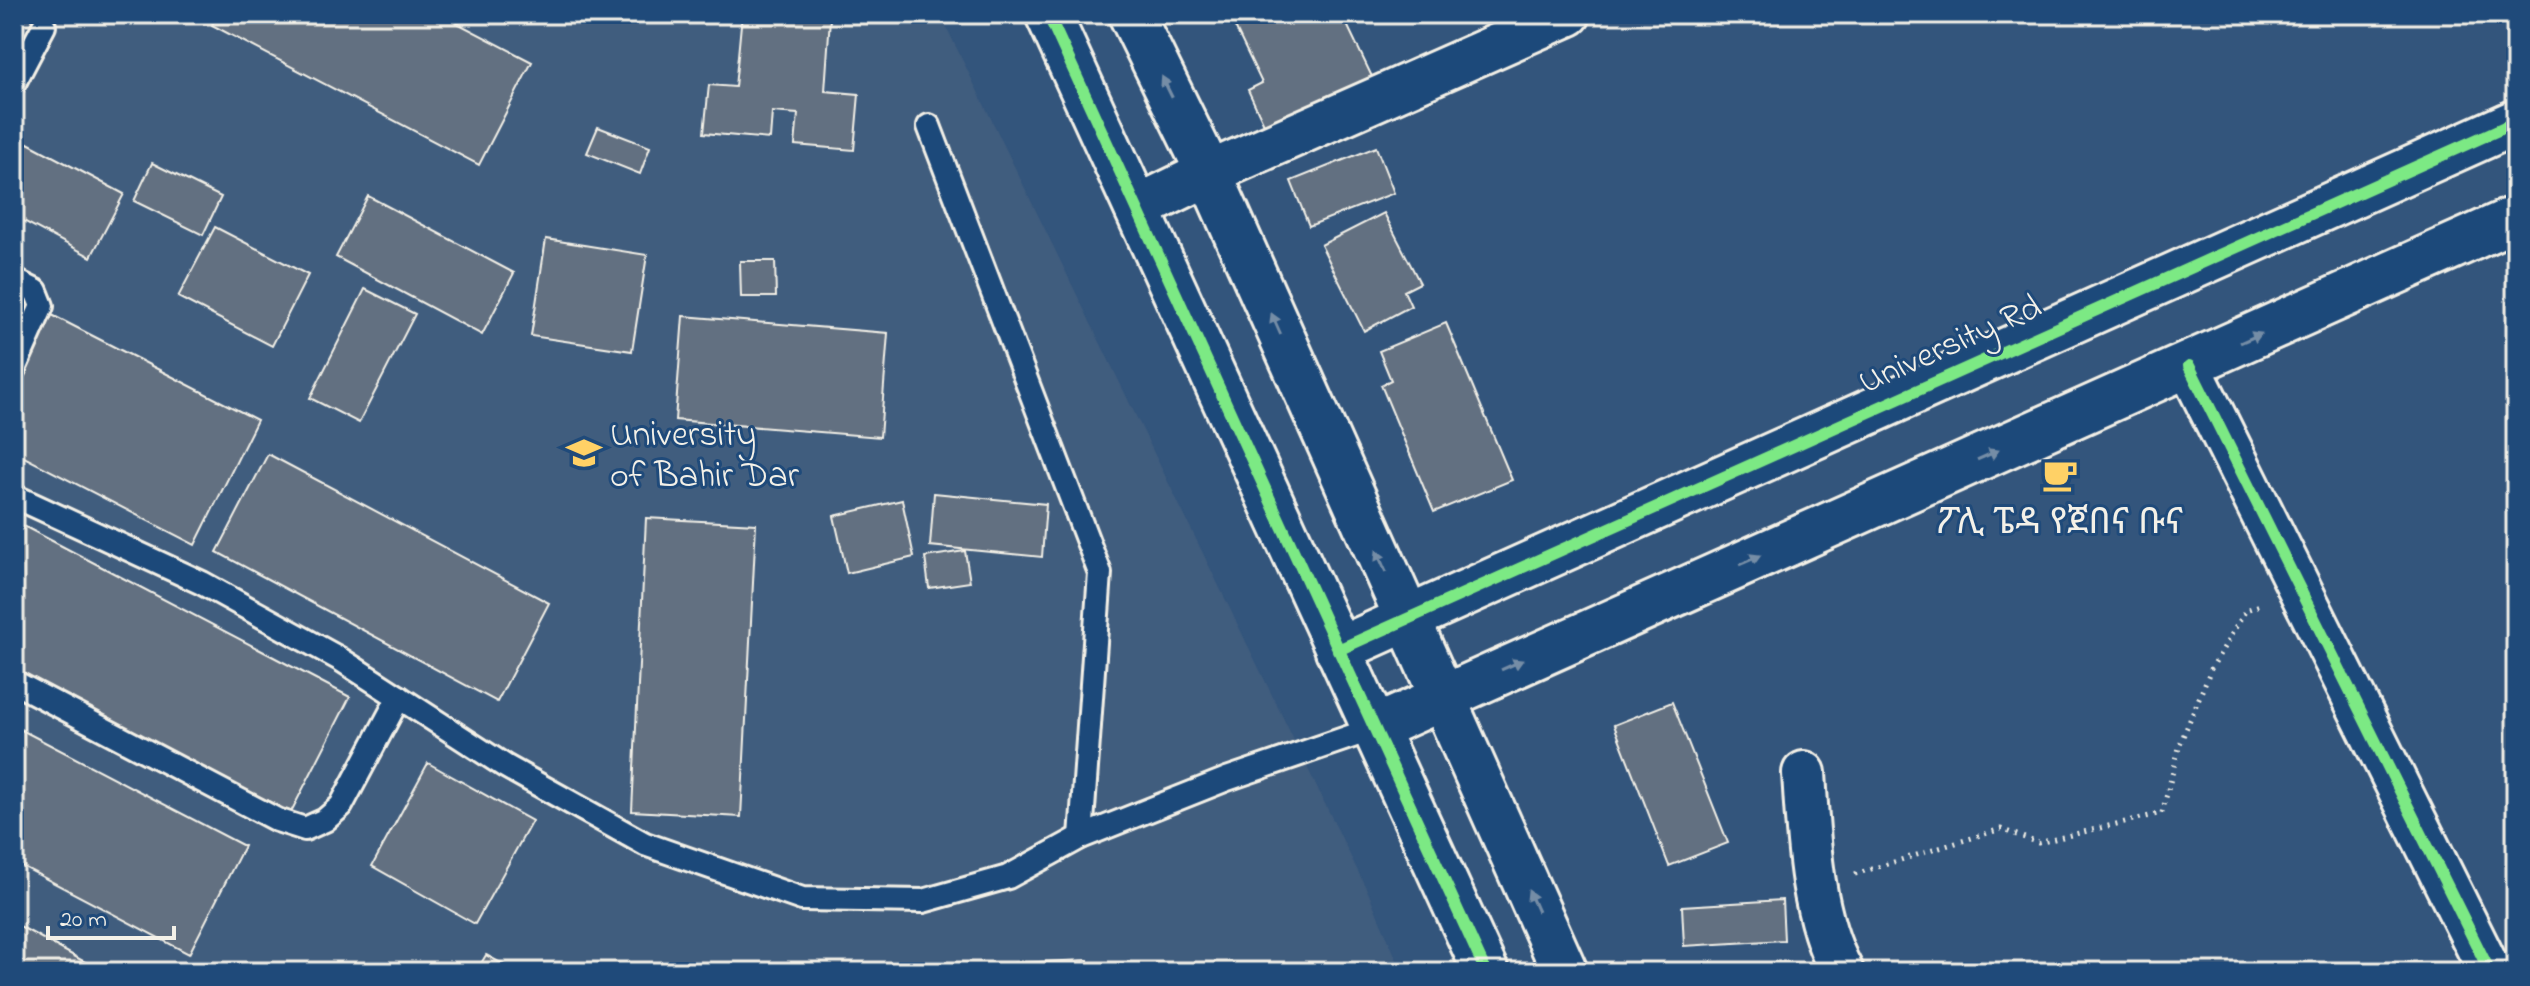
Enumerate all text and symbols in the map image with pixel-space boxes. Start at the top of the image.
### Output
one-way arrow [1160,76,1174,99]
street label: University Rd [1851,282,2051,410]
one-way arrow [1269,312,1283,335]
one-way arrow [2240,331,2263,344]
place label: University of Bahir Dar [610,410,800,504]
school or university icon: University of Bahir Dar [565,434,603,472]
one-way arrow [1976,448,2000,461]
cafe icon: ፖሊ ፔዳ የጀበና ቡና [2041,456,2079,494]
place label: ፖሊ ፔዳ የጀበና ቡና [1937,498,2183,551]
one-way arrow [1374,550,1388,573]
one-way arrow [1738,553,1762,566]
one-way arrow [1501,658,1524,671]
one-way arrow [1526,889,1540,913]
scale bar [48,890,174,940]
text: 20 m [60,903,107,938]

